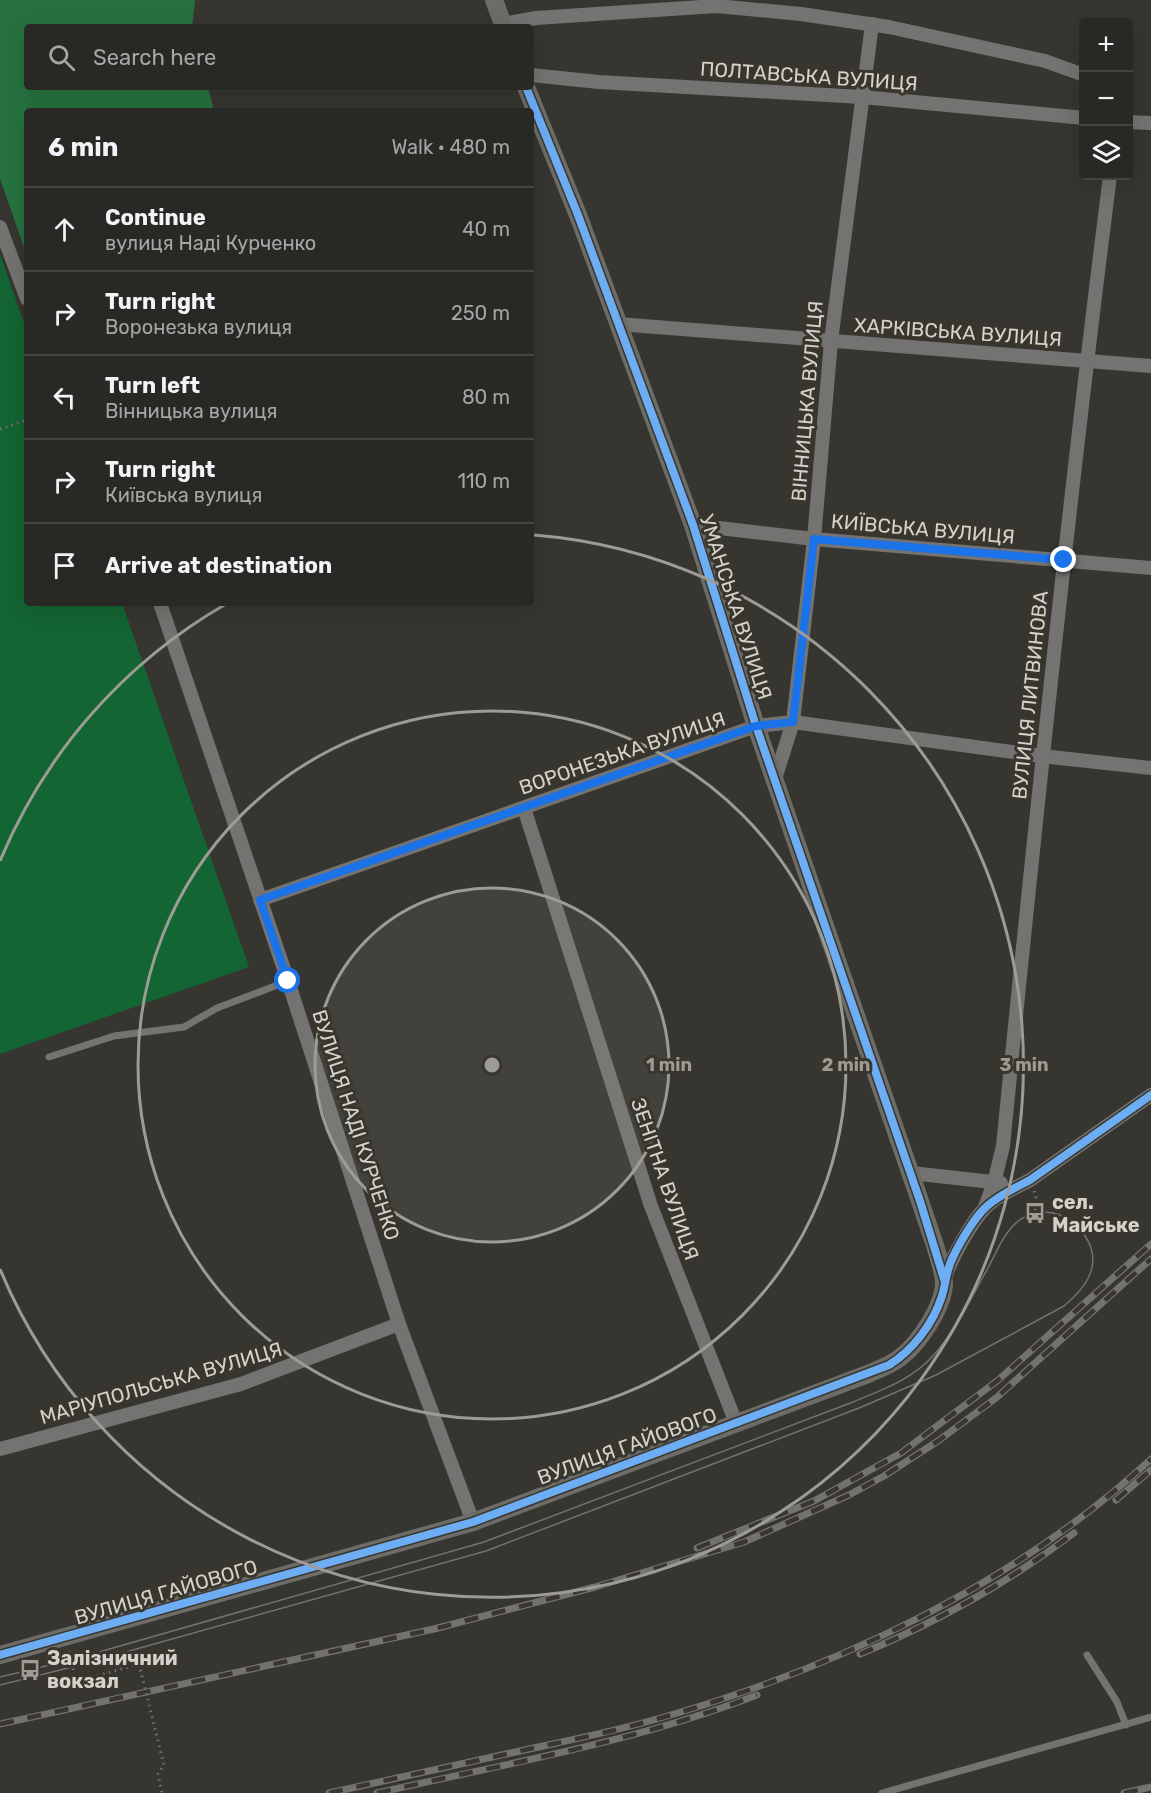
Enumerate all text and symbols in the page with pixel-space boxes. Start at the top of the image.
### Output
map controls [1079,18,1133,180]
button: + [1079,18,1133,72]
search box [24,24,534,90]
icon: search [45,41,78,74]
text: Search here [93,44,216,71]
street label: ПОЛТАВСЬКА ВУЛИЦЯ [699,56,919,96]
button: − [1079,72,1133,126]
button: layers [1079,126,1133,180]
text: 6 min [48,132,118,163]
text: Walk · 480 m [391,135,510,159]
text: Continue [105,204,206,231]
icon: ahead [48,213,81,246]
text: 40 m [462,217,510,241]
text: вулиця Наді Курченко [105,231,316,255]
text: Turn right [105,288,215,315]
icon: right [48,297,81,330]
street label: ВІННИЦЬКА ВУЛИЦЯ [786,300,828,502]
text: 250 m [451,301,510,325]
street label: ХАРКІВСЬКА ВУЛИЦЯ [853,313,1063,351]
text: Воронезька вулиця [105,315,292,339]
text: Turn left [105,372,200,399]
icon: left [48,381,81,414]
text: 80 m [462,385,510,409]
text: Вінницька вулиця [105,399,277,423]
text: Turn right [105,456,215,483]
icon: right [48,465,81,498]
text: 110 m [458,469,510,493]
text: Київська вулиця [105,483,262,507]
street label: КИЇВСЬКА ВУЛИЦЯ [830,509,1016,549]
street label: УМАНСЬКА ВУЛИЦЯ [695,511,777,703]
route end [1050,546,1076,572]
icon: arrive [48,549,81,582]
text: Arrive at destination [105,552,332,579]
street label: ВУЛИЦЯ ЛИТВИНОВА [1007,590,1053,800]
street label: ВОРОНЕЗЬКА ВУЛИЦЯ [516,706,728,800]
route start [274,967,300,993]
street label: ВУЛИЦЯ НАДІ КУРЧЕНКО [307,1007,405,1243]
text: 1 min [646,1054,692,1076]
text: 2 min [822,1054,870,1076]
text: 3 min [1000,1054,1048,1076]
centre of rings [482,1055,502,1075]
street label: ЗЕНІТНА ВУЛИЦЯ [626,1095,704,1263]
place label: сел. Майське [1052,1190,1140,1237]
bus stop icon: сел. Майське [1023,1201,1047,1225]
street label: МАРІУПОЛЬСЬКА ВУЛИЦЯ [37,1337,285,1429]
street label: ВУЛИЦЯ ГАЙОВОГО [534,1402,720,1490]
street label: ВУЛИЦЯ ГАЙОВОГО [72,1554,260,1630]
place label: Залізничний вокзал [47,1646,178,1693]
bus stop icon: Залізничний вокзал [18,1658,42,1682]

